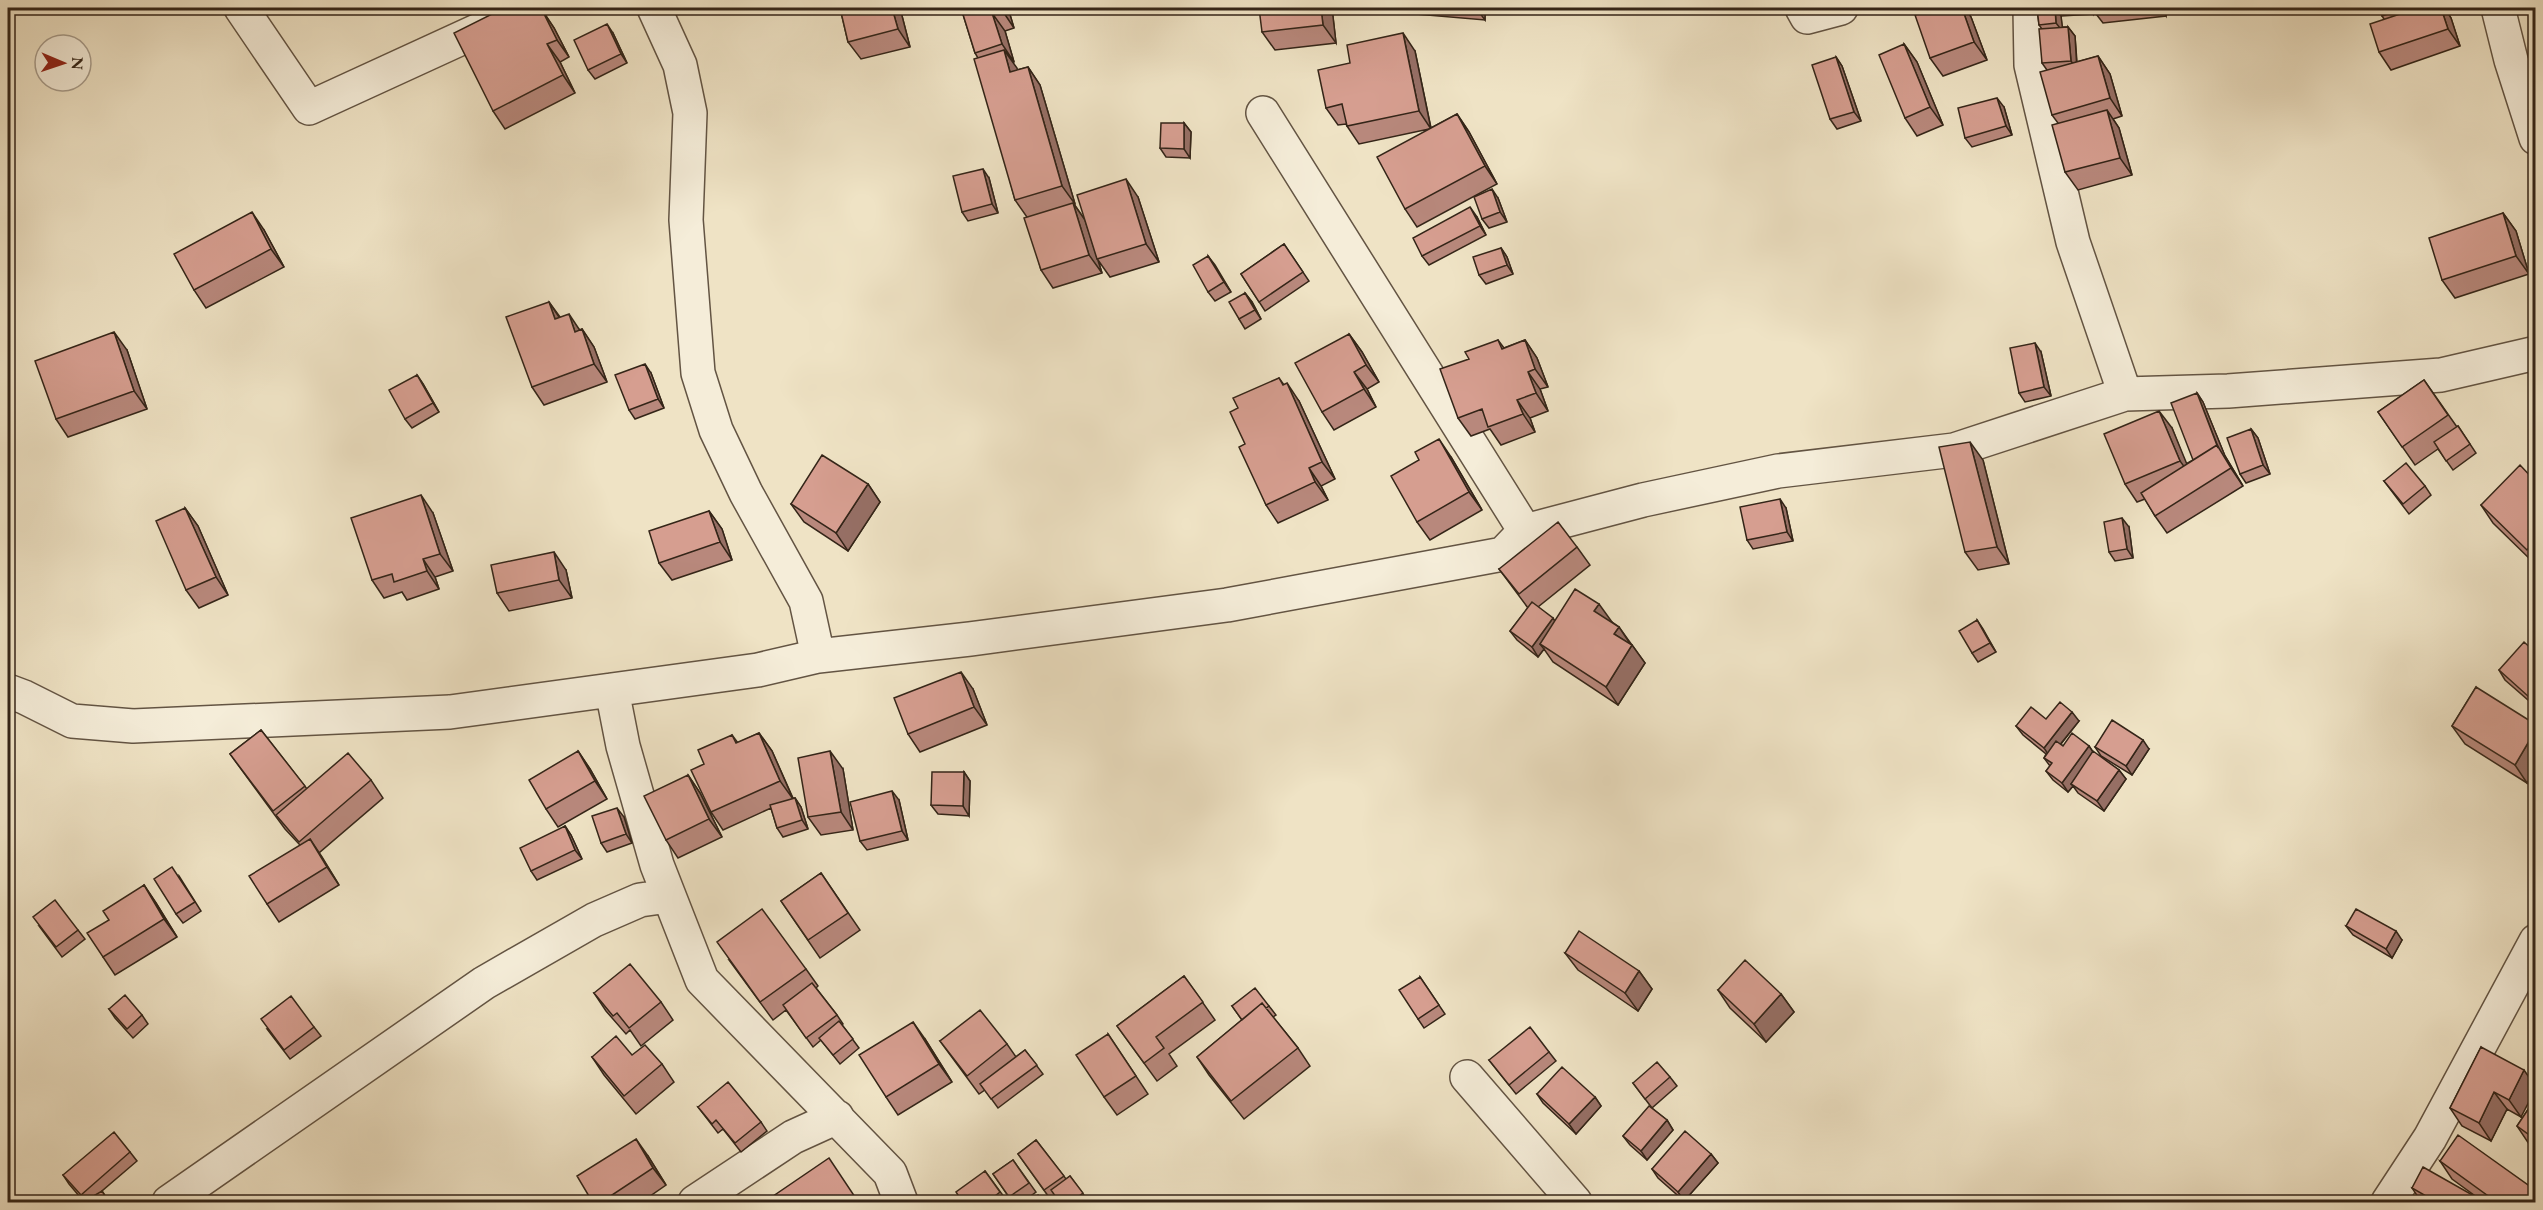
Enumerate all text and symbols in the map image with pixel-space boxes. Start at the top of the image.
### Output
north arrow [33,33,93,93]
text: N [67,57,88,70]

